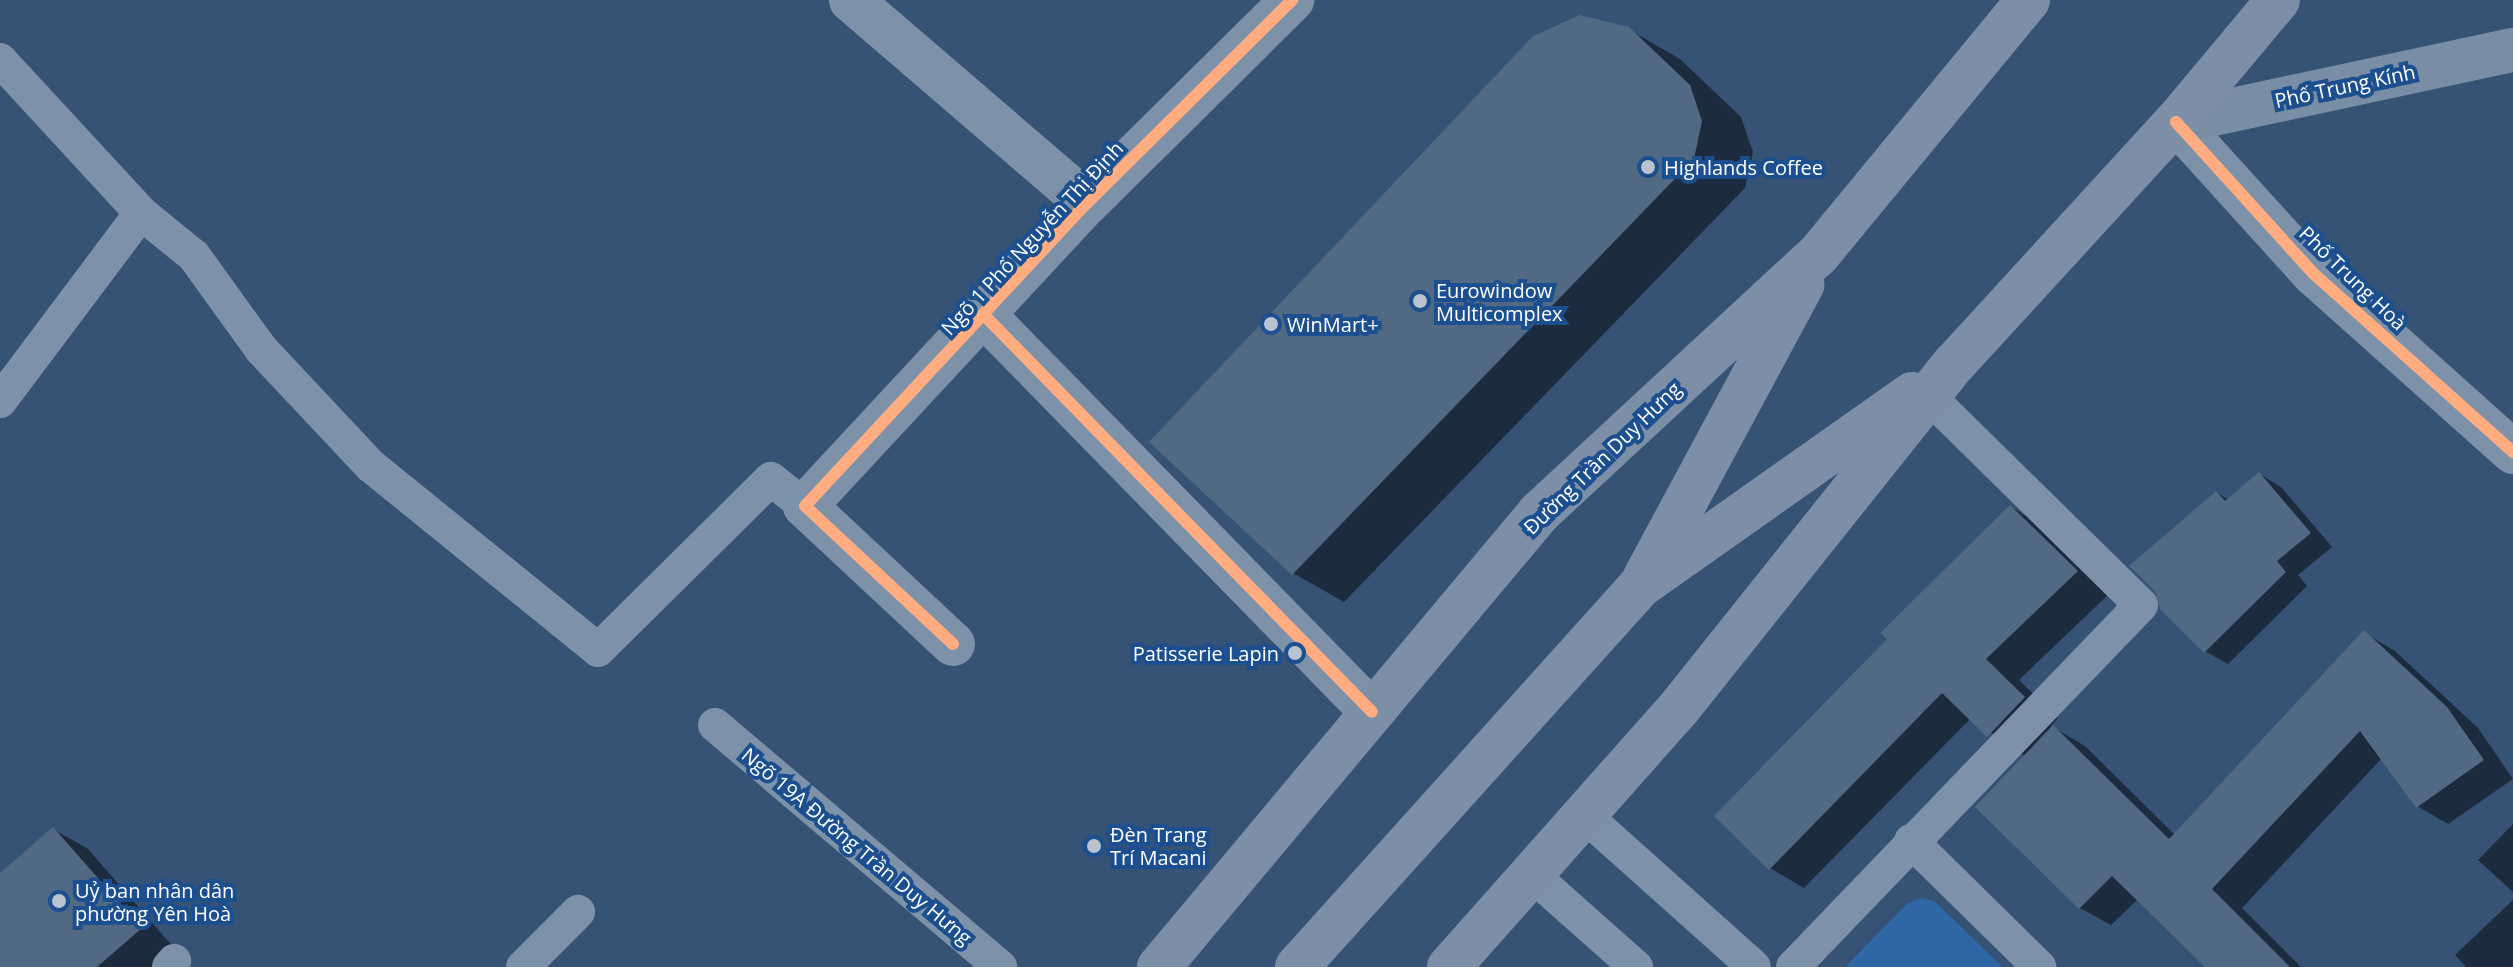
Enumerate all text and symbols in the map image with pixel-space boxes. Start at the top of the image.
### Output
street label: Phố Trung Kính [2273,59,2417,113]
street label: Ngõ 1 Phố Nguyễn Thị Định [936,136,1128,340]
place label: Highlands Coffee [1664,155,1823,179]
marker: Highlands Coffee [1639,158,1657,176]
street label: Phố Trung Hoà [2295,221,2411,335]
place label: Eurowindow Multicomplex [1436,278,1563,325]
marker: Eurowindow Multicomplex [1411,292,1429,310]
place label: WinMart+ [1287,312,1379,336]
marker: WinMart+ [1262,315,1280,333]
street label: Đường Trần Duy Hưng [1518,377,1686,539]
place label: Patisserie Lapin [1133,641,1279,665]
marker: Patisserie Lapin [1286,644,1304,662]
street label: Ngõ 19A Đường Trần Duy Hưng [737,743,977,949]
place label: Đèn Trang Trí Macani [1110,822,1207,869]
marker: Đèn Trang Trí Macani [1085,837,1103,855]
place label: Uỷ ban nhân dân phường Yên Hoà [75,878,234,925]
marker: Uỷ ban nhân dân phường Yên Hoà [50,892,68,910]

